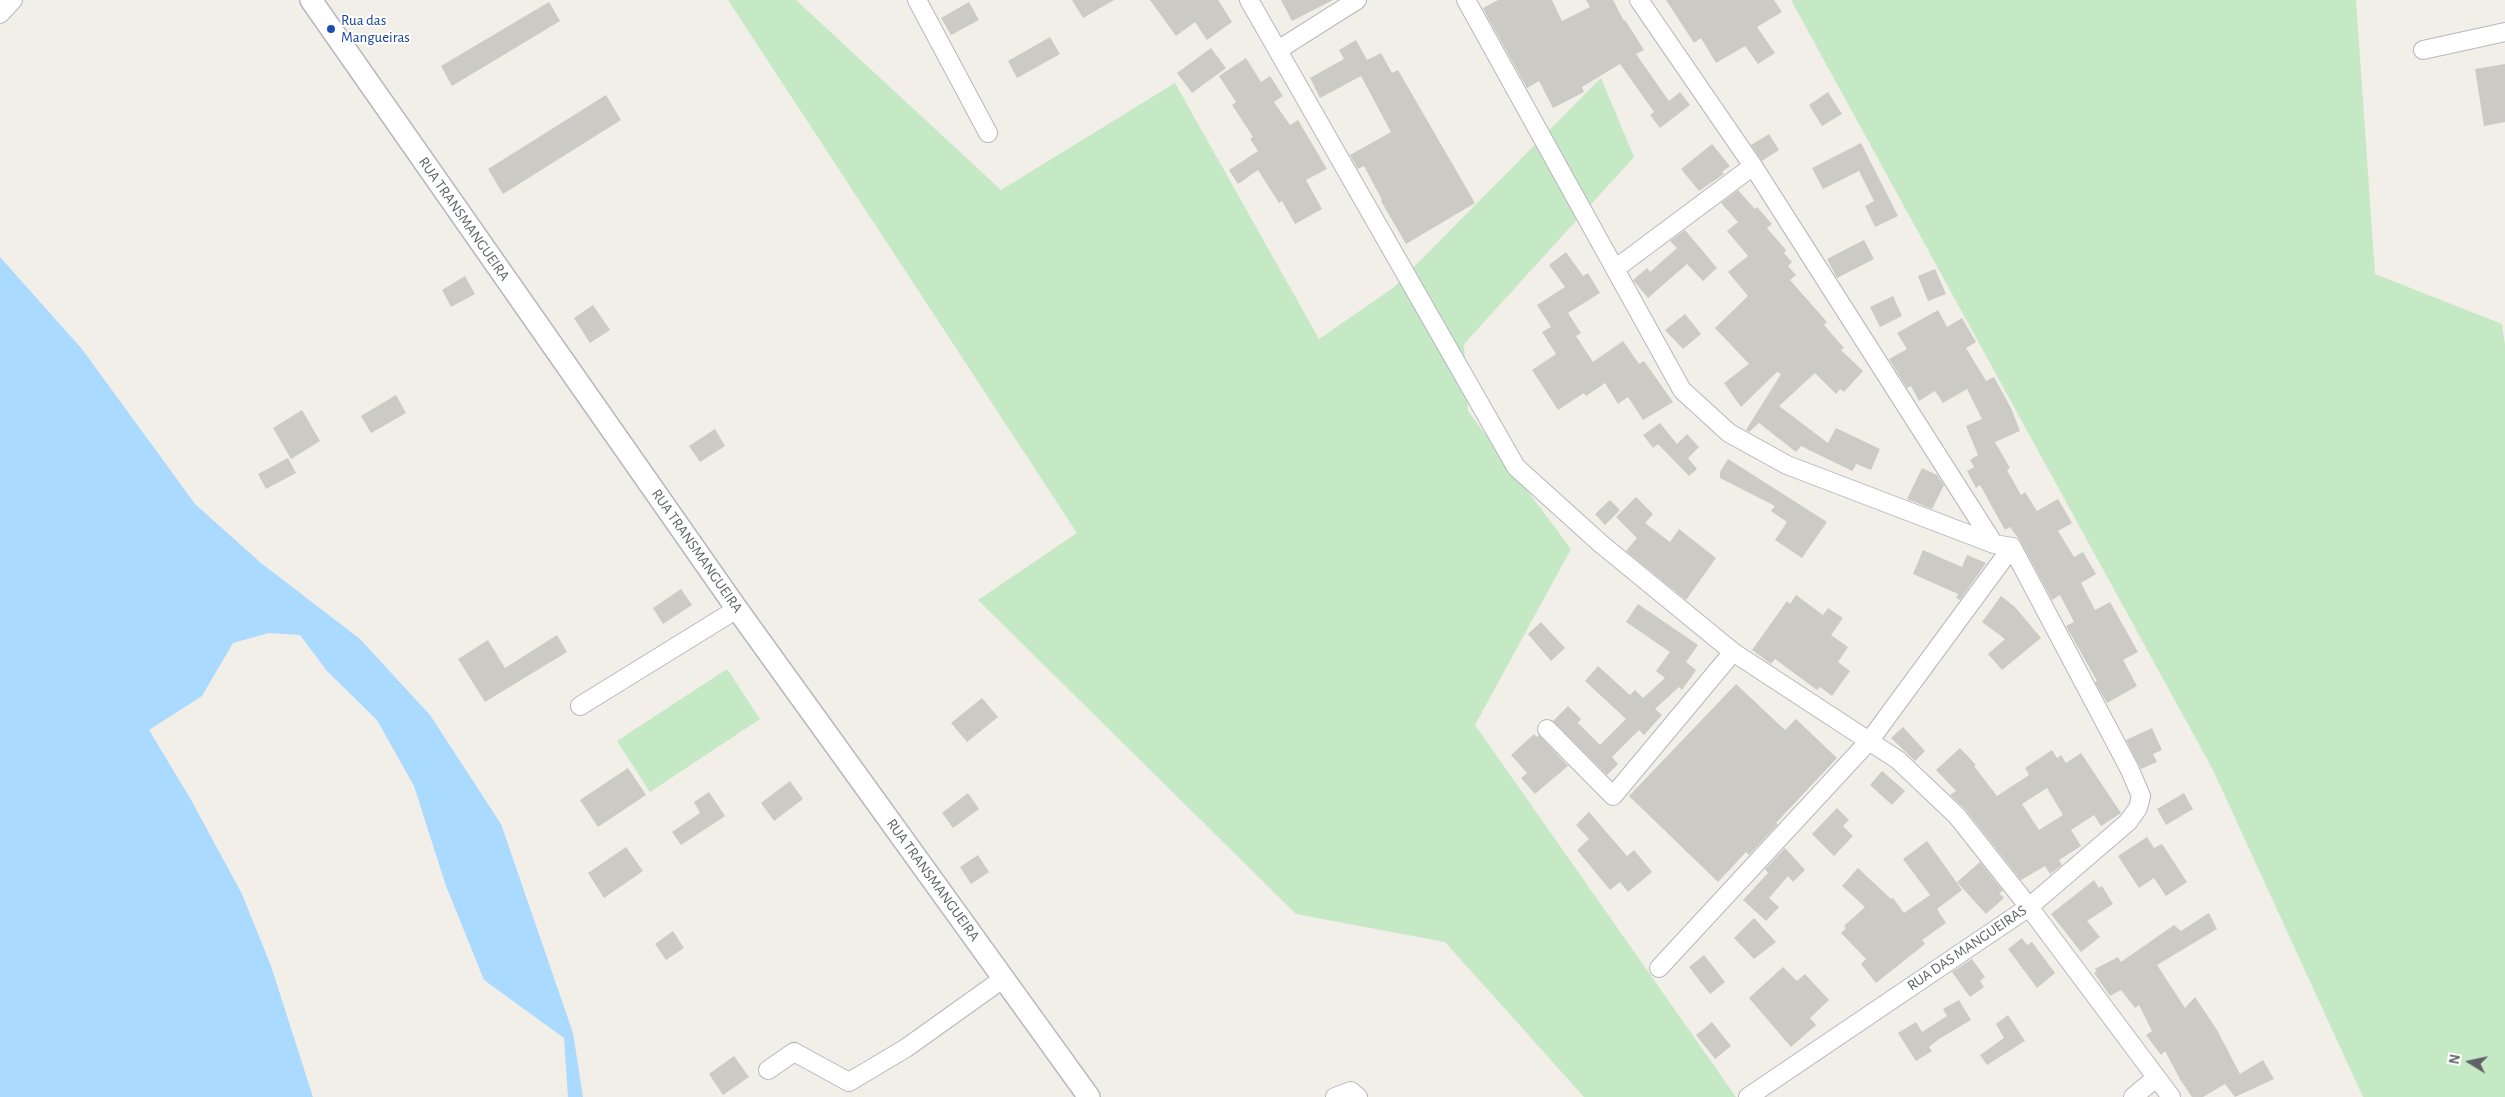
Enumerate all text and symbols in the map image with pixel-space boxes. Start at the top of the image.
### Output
place label: Rua das Mangueiras [341,11,410,46]
marker: Rua das Mangueiras [325,23,337,35]
street label: RUA TRANSMANGUEIRA [414,154,514,284]
street label: RUA TRANSMANGUEIRA [647,486,747,616]
street label: RUA TRANSMANGUEIRA [882,815,984,945]
street label: RUA DAS MANGUEIRAS [1904,901,2030,995]
north arrow [2445,1037,2495,1087]
text: N [2447,1053,2463,1065]

